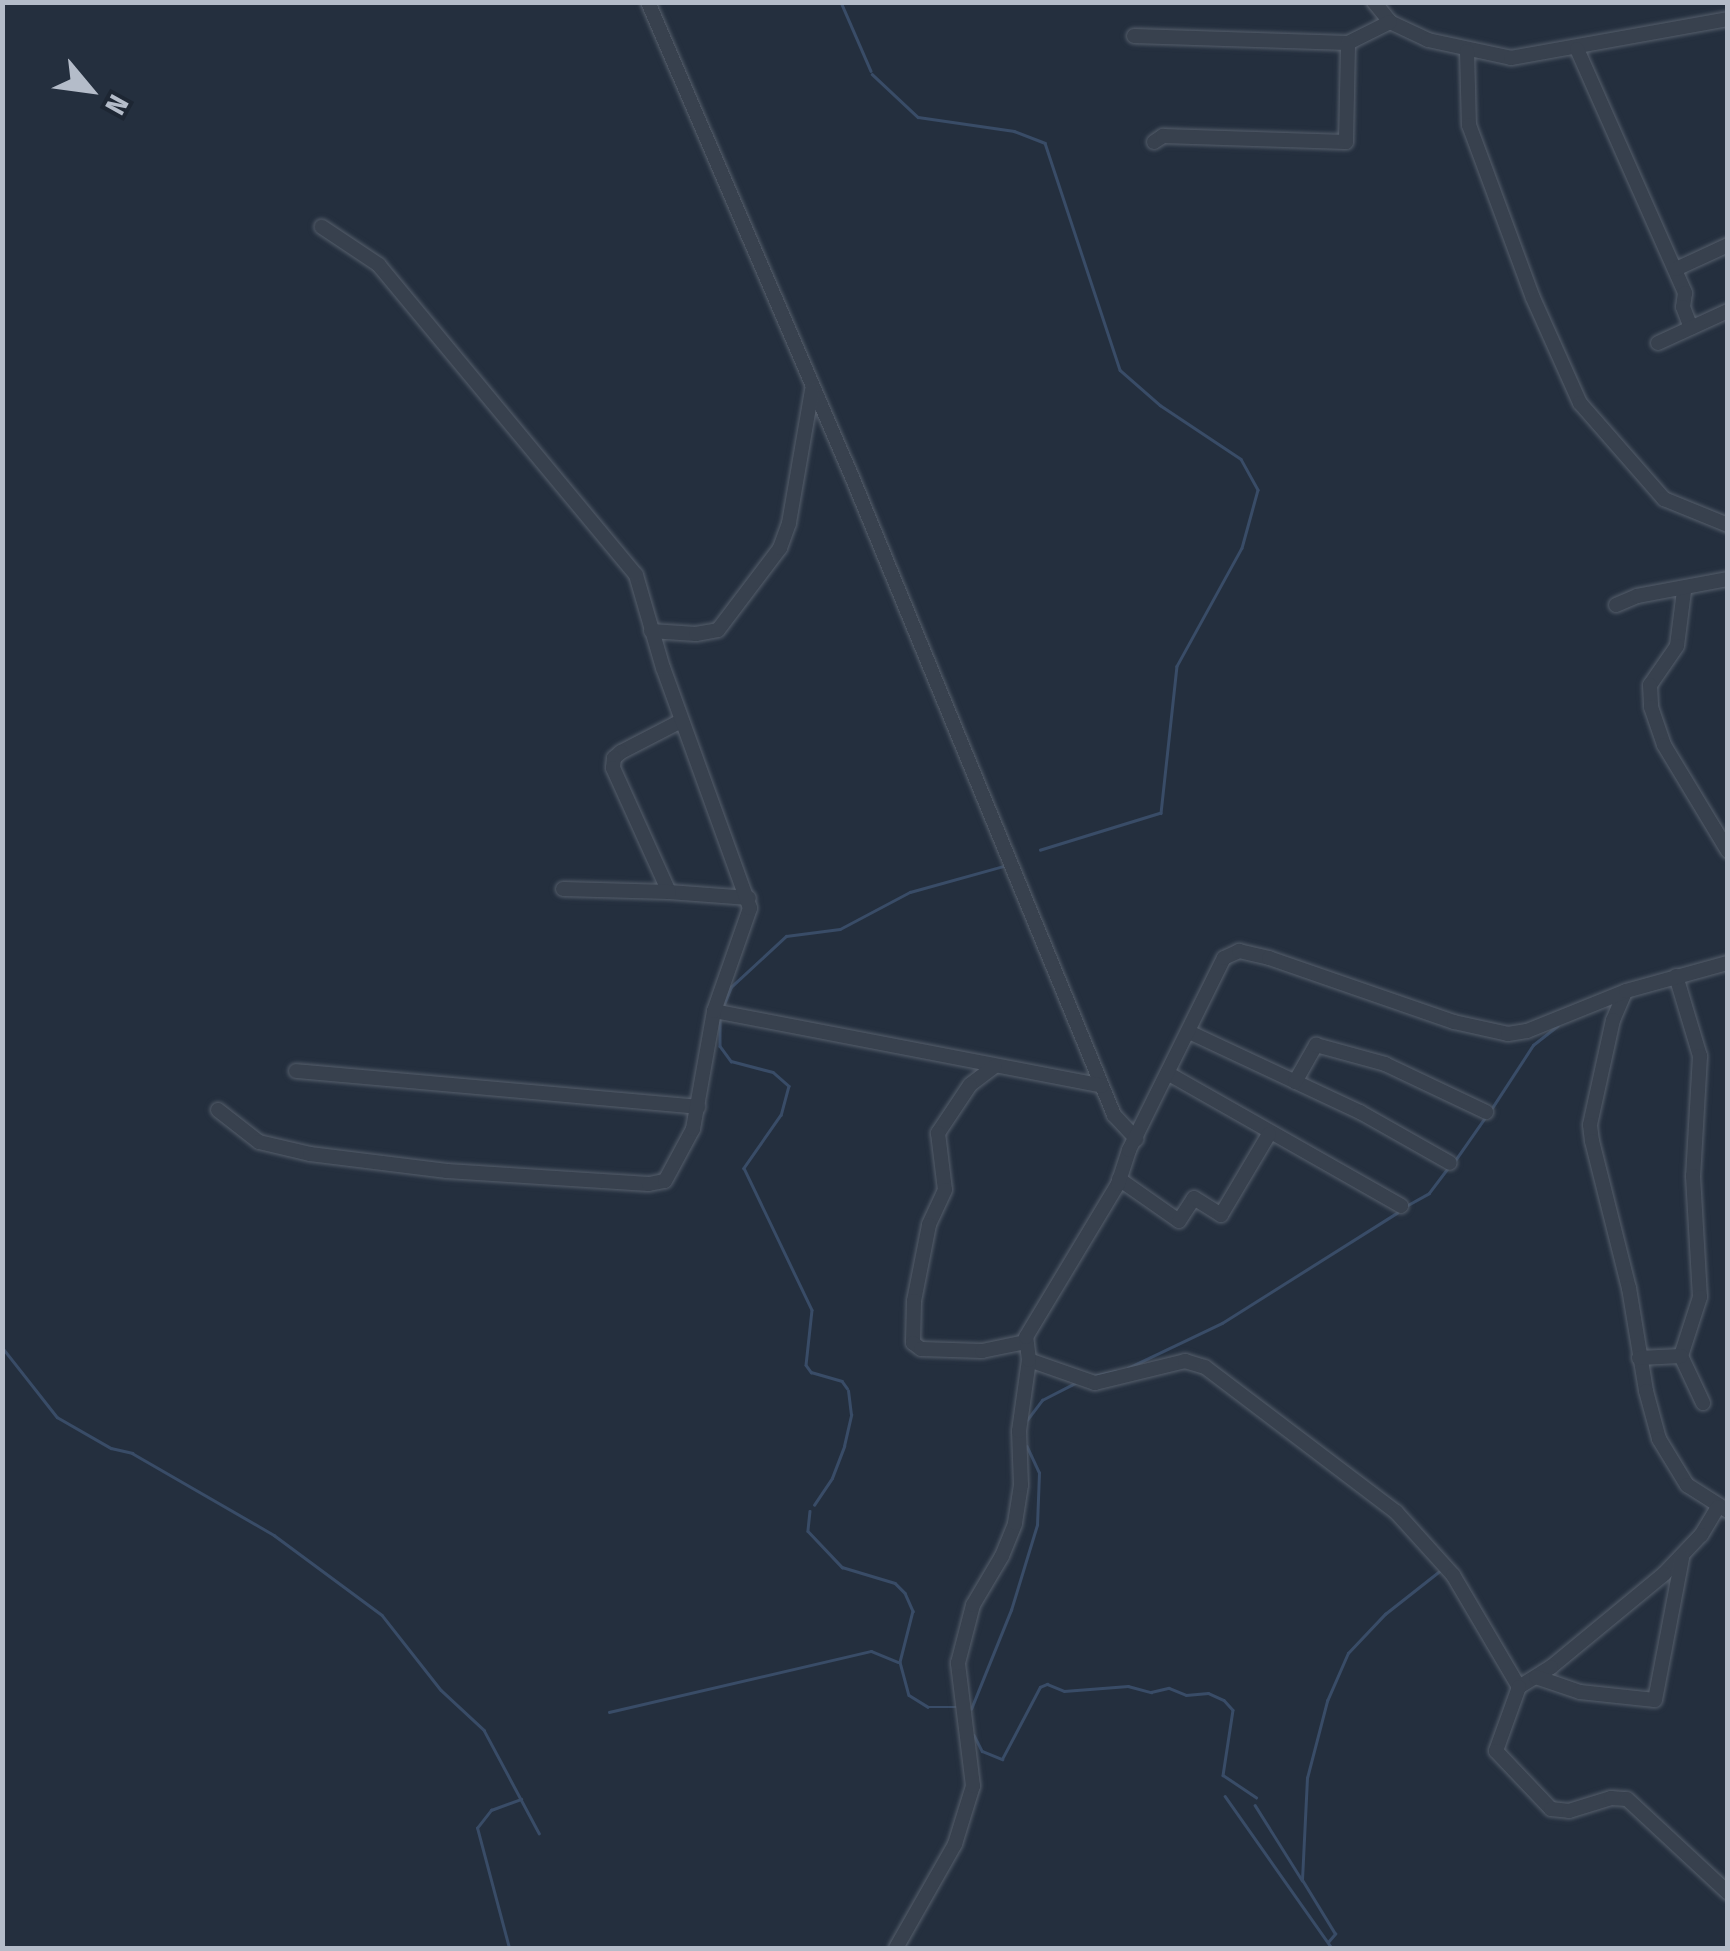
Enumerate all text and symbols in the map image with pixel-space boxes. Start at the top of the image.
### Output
north arrow [40,40,140,140]
text: N [98,89,135,120]

